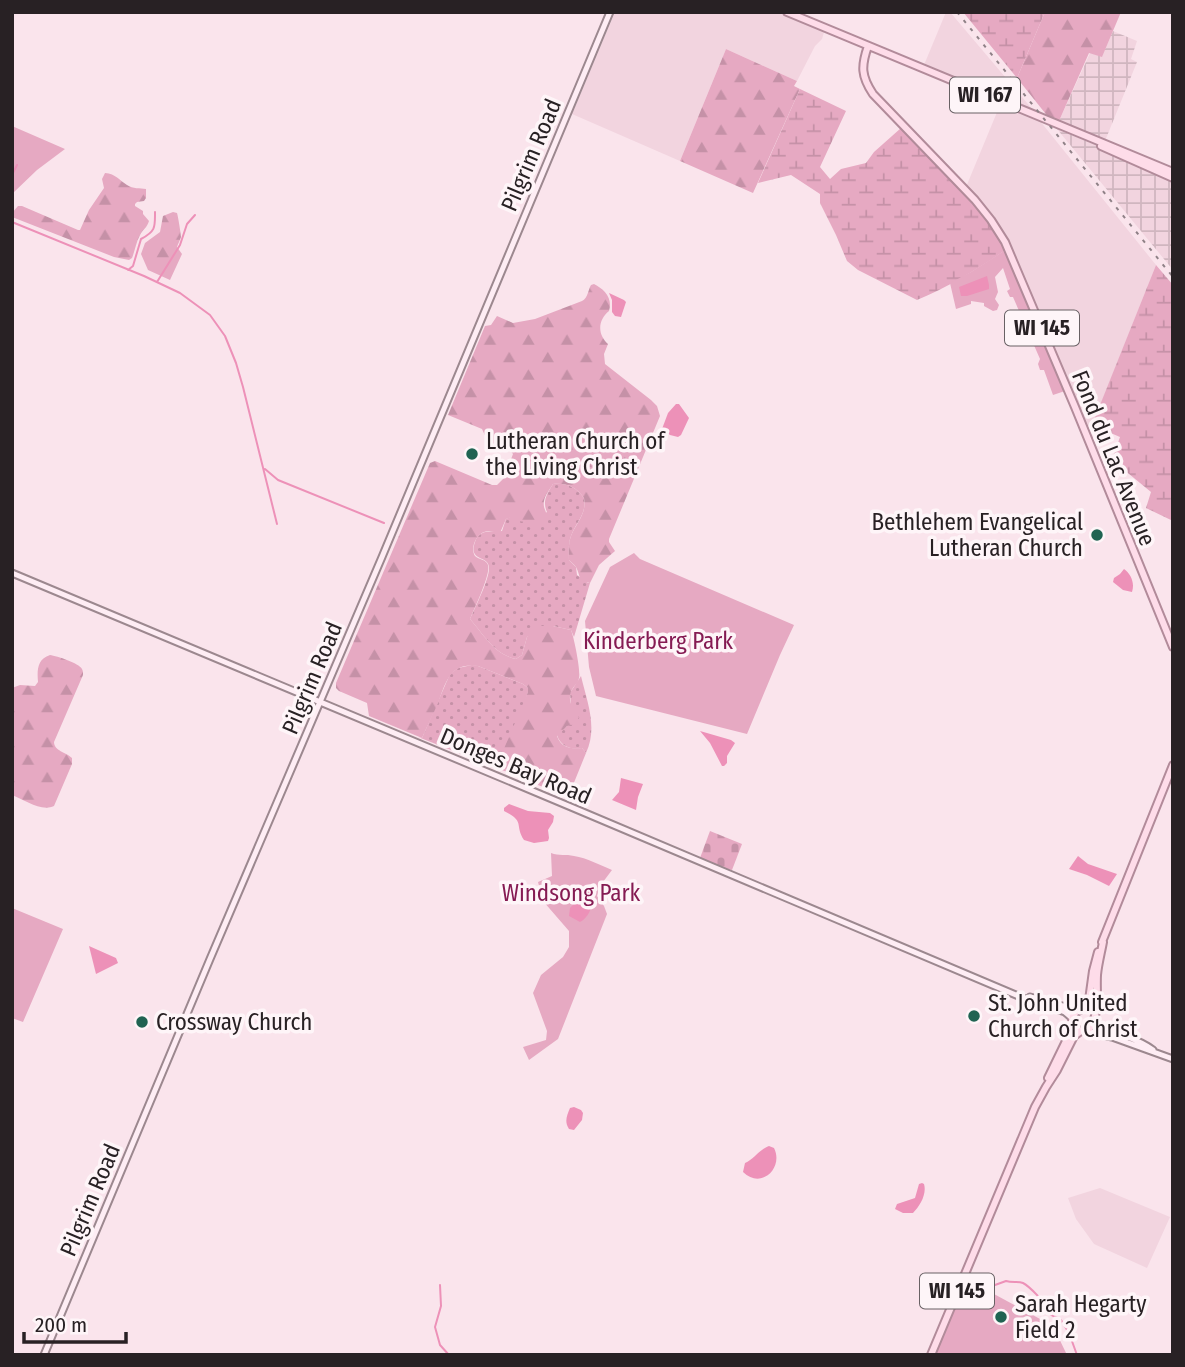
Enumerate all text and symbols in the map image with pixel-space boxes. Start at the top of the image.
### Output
road number: WI 167 [950,78,1020,112]
street label: Pilgrim Road [495,95,567,215]
road number: WI 145 [1005,310,1079,346]
street label: Fond du Lac Avenue [1066,366,1162,550]
place label: Lutheran Church of the Living Christ [486,427,666,481]
marker: Lutheran Church of the Living Christ [464,446,480,462]
place label: Bethlehem Evangelical Lutheran Church [871,508,1083,562]
marker: Bethlehem Evangelical Lutheran Church [1089,527,1105,543]
street label: Pilgrim Road [276,618,348,738]
park label: Kinderberg Park [583,627,733,655]
street label: Donges Bay Road [436,722,596,810]
park label: Windsong Park [502,879,641,907]
place label: St. John United Church of Christ [988,989,1138,1043]
place label: Crossway Church [156,1008,312,1036]
marker: St. John United Church of Christ [966,1008,982,1024]
marker: Crossway Church [134,1014,150,1030]
street label: Pilgrim Road [54,1140,126,1260]
road number: WI 145 [920,1274,994,1308]
place label: Sarah Hegarty Field 2 [1015,1290,1147,1344]
scale bar [24,1300,126,1344]
marker: Sarah Hegarty Field 2 [993,1309,1009,1325]
text: 200 m [35,1312,87,1338]

